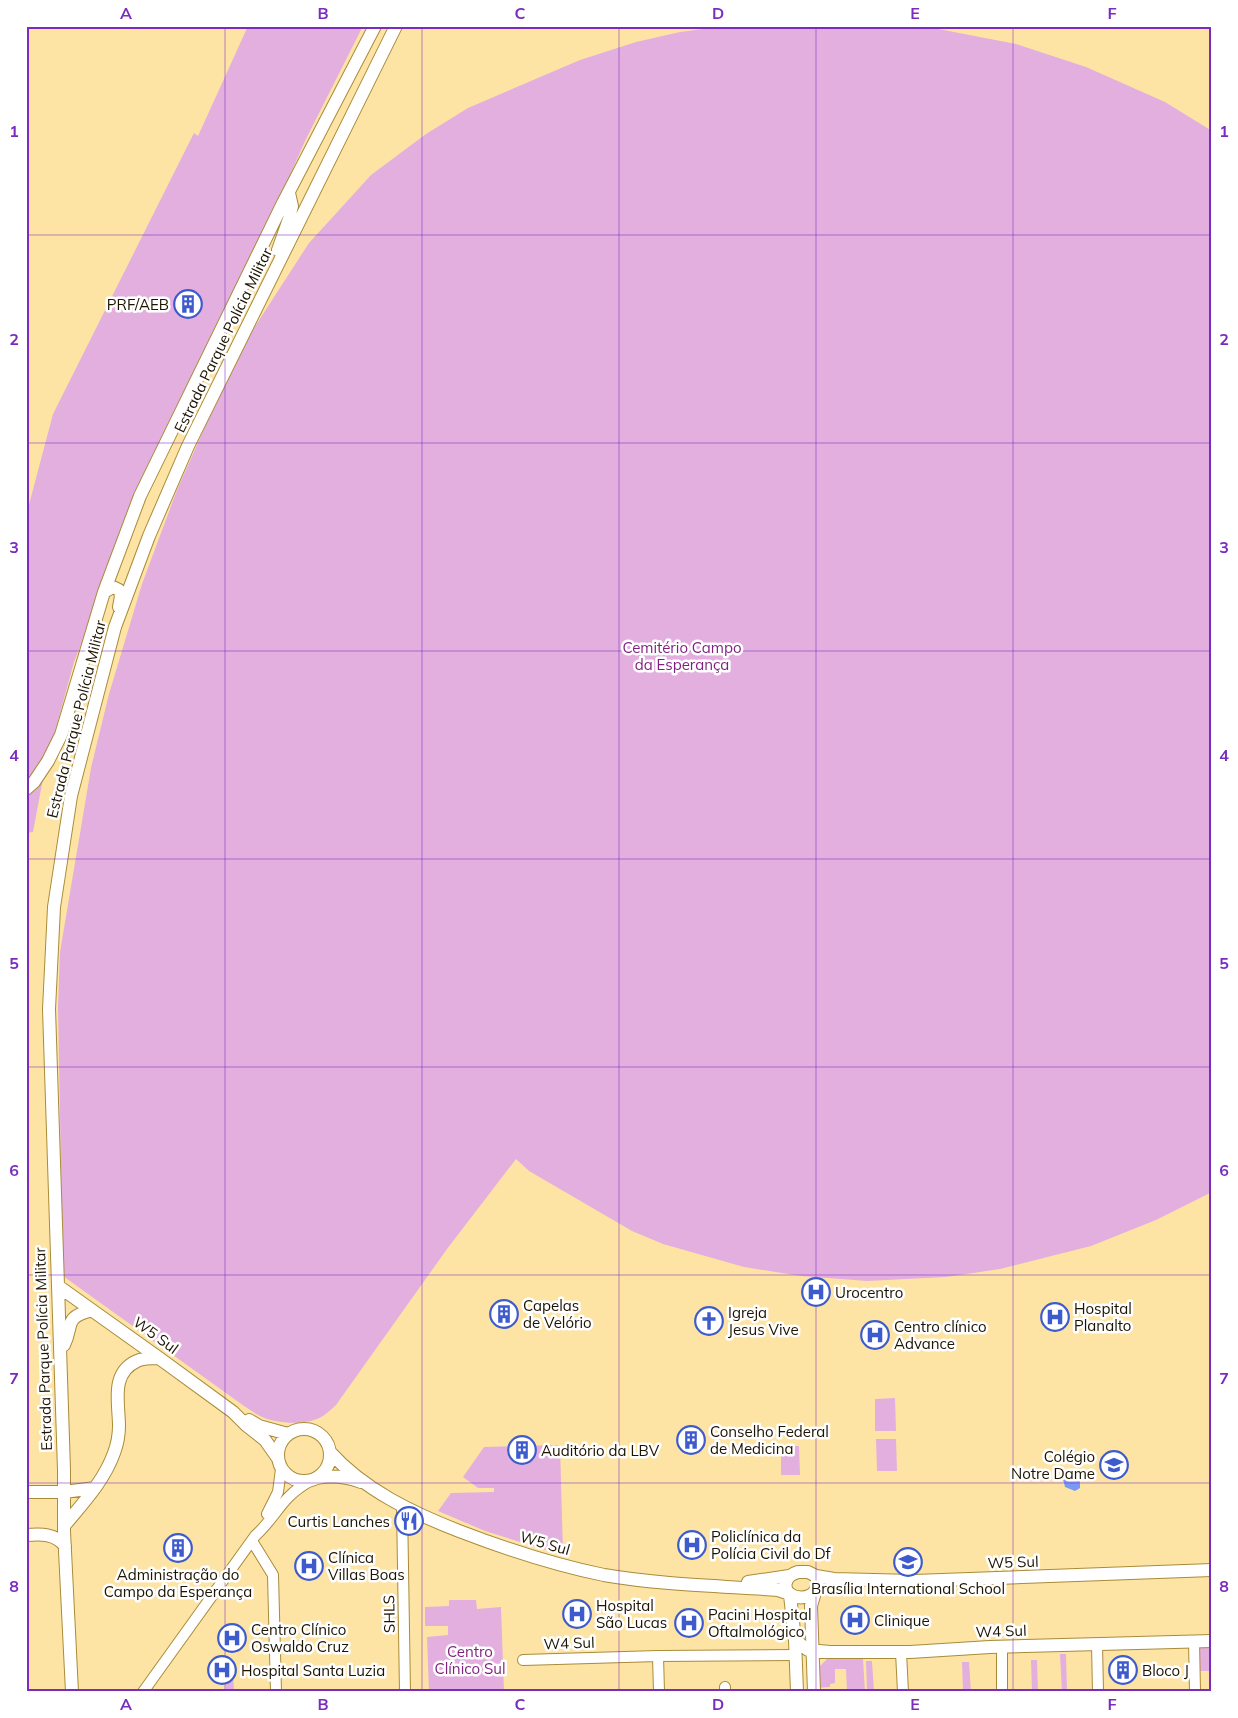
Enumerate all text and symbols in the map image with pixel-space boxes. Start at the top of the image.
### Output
text: A [120,3,132,23]
text: B [317,3,329,23]
text: C [515,3,526,23]
text: D [712,3,724,23]
text: E [910,3,920,23]
text: F [1107,3,1117,23]
text: 1 [9,121,19,141]
text: 1 [1219,121,1229,141]
street label: Estrada Parque Polícia Militar [170,244,276,436]
building icon: PRF/AEB [173,289,203,319]
place label: PRF/AEB [107,295,169,314]
text: 2 [9,329,19,349]
text: 2 [1219,329,1229,349]
text: 3 [9,537,19,557]
text: 3 [1219,537,1229,557]
street label: Estrada Parque Polícia Militar [42,617,110,820]
park label: Cemitério Campo da Esperança [622,638,742,674]
text: 4 [9,745,19,765]
text: 4 [1219,745,1229,765]
text: 5 [9,953,19,973]
text: 5 [1219,953,1229,973]
text: 6 [9,1160,19,1180]
text: 6 [1219,1160,1229,1180]
street label: Estrada Parque Polícia Militar [30,1246,56,1451]
hospital icon: Urocentro [801,1277,831,1307]
place label: Urocentro [835,1283,903,1302]
place label: Capelas de Velório [523,1296,592,1332]
building icon: Capelas de Velório [489,1299,519,1329]
place label: Hospital Planalto [1074,1299,1132,1335]
hospital icon: Hospital Planalto [1040,1302,1070,1332]
place label: Igreja Jesus Vive [728,1303,799,1339]
church icon: Igreja Jesus Vive [694,1306,724,1336]
street label: W5 Sul [130,1312,182,1358]
place label: Centro clínico Advance [894,1317,987,1353]
hospital icon: Centro clínico Advance [860,1320,890,1350]
text: 7 [9,1368,19,1388]
text: 7 [1219,1368,1229,1388]
place label: Conselho Federal de Medicina [710,1422,829,1458]
building icon: Conselho Federal de Medicina [676,1425,706,1455]
building icon: Auditório da LBV [507,1435,537,1465]
place label: Auditório da LBV [541,1441,660,1460]
place label: Colégio Notre Dame [1011,1447,1095,1483]
school or university icon: Colégio Notre Dame [1099,1450,1129,1480]
restaurant icon: Curtis Lanches [394,1506,424,1536]
place label: Curtis Lanches [287,1512,390,1531]
street label: W5 Sul [518,1527,572,1559]
place label: Policlínica da Polícia Civil do Df [711,1527,832,1563]
hospital icon: Policlínica da Polícia Civil do Df [677,1530,707,1560]
building icon: Administração do Campo da Esperança [163,1533,193,1563]
school or university icon: Brasília International School [893,1547,923,1577]
place label: Clínica Villas Boas [328,1548,405,1584]
hospital icon: Clínica Villas Boas [294,1551,324,1581]
street label: W5 Sul [987,1552,1039,1572]
place label: Administração do Campo da Esperança [104,1565,252,1601]
text: 8 [9,1576,19,1596]
text: 8 [1219,1576,1229,1596]
place label: Brasília International School [811,1579,1005,1598]
street label: SHLS [379,1595,399,1633]
place label: Hospital São Lucas [596,1596,667,1632]
hospital icon: Hospital São Lucas [562,1599,592,1629]
place label: Pacini Hospital Oftalmológico [708,1605,812,1641]
hospital icon: Clinique [840,1605,870,1635]
hospital icon: Pacini Hospital Oftalmológico [674,1608,704,1638]
place label: Clinique [874,1611,930,1630]
place label: Centro Clínico Oswaldo Cruz [251,1620,349,1656]
street label: W4 Sul [975,1621,1027,1641]
hospital icon: Centro Clínico Oswaldo Cruz [217,1623,247,1653]
street label: W4 Sul [543,1633,595,1653]
park label: Centro Clínico Sul [434,1642,506,1678]
hospital icon: Hospital Santa Luzia [207,1655,237,1685]
building icon: Bloco J [1108,1655,1138,1685]
place label: Hospital Santa Luzia [241,1661,385,1680]
place label: Bloco J [1142,1661,1189,1680]
text: A [120,1694,132,1714]
text: B [317,1694,329,1714]
text: C [515,1694,526,1714]
text: D [712,1694,724,1714]
text: E [910,1694,920,1714]
text: F [1107,1694,1117,1714]

